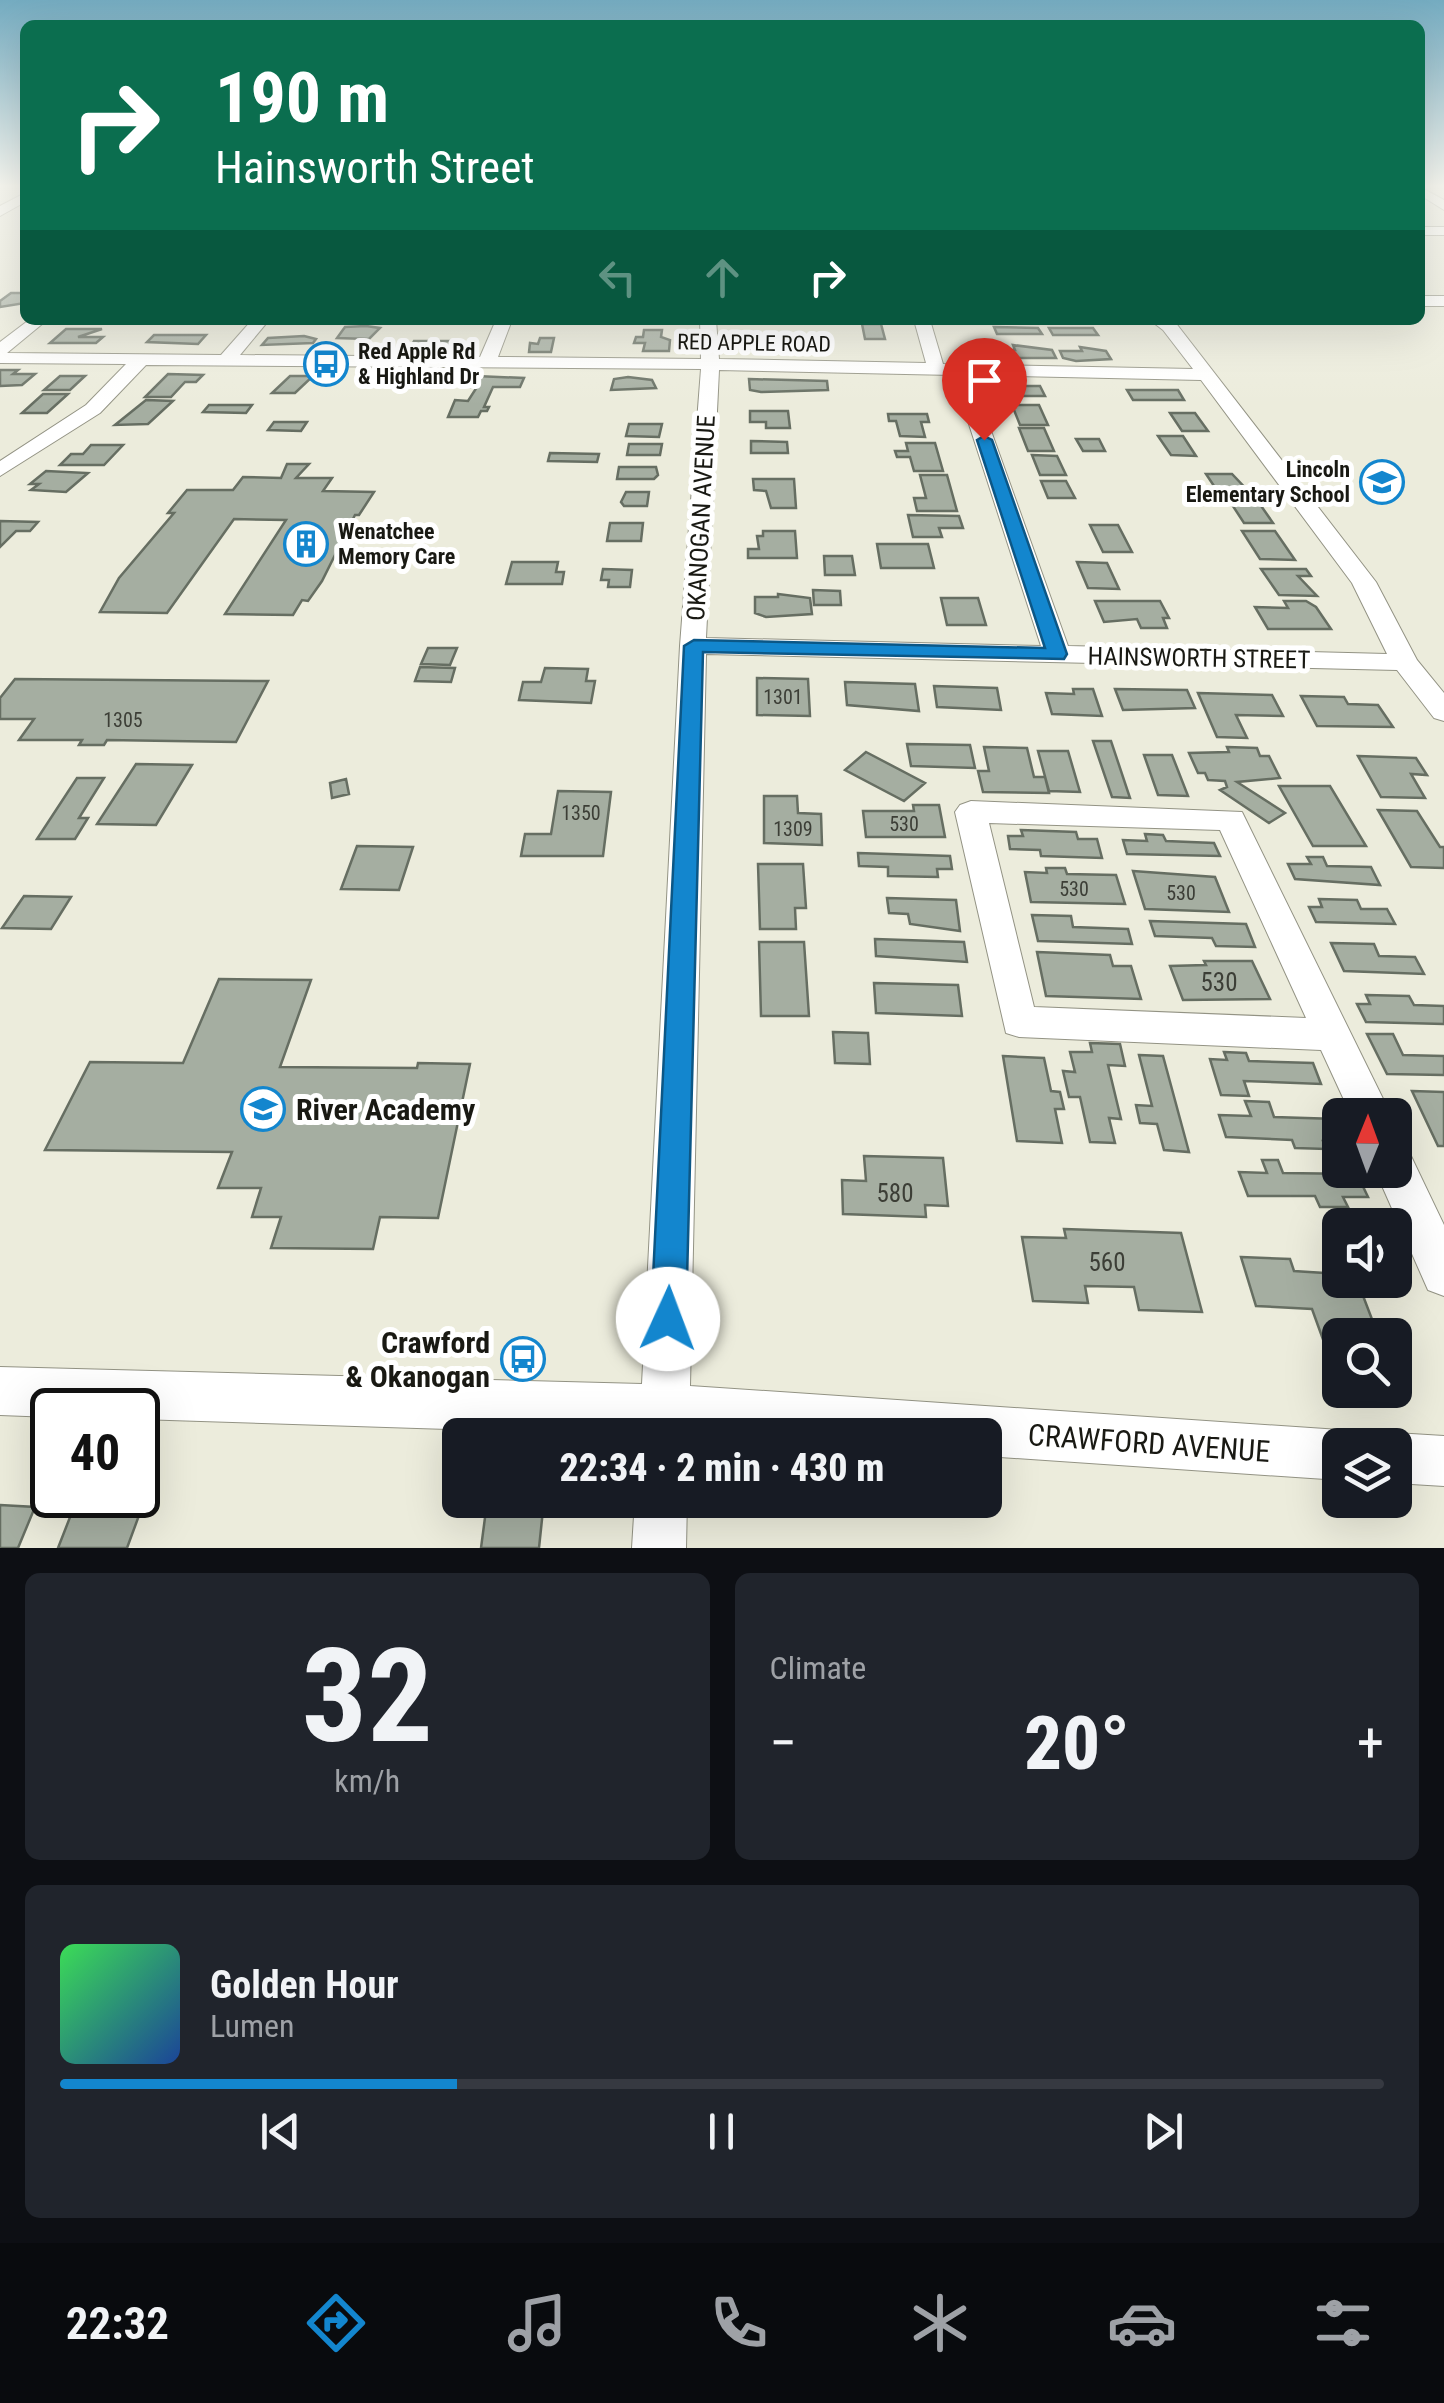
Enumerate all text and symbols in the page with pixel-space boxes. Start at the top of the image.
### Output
text: 190 m [215,57,389,139]
icon: right [50,60,180,190]
text: Hainsworth Street [215,141,535,194]
icon: left [590,250,645,305]
icon: ahead [695,250,750,305]
icon: right [800,250,855,305]
street label: RED APPLE ROAD [677,329,831,357]
pin [942,338,1027,441]
place label: Red Apple Rd & Highland Dr [358,339,479,389]
bus stop icon: Red Apple Rd & Highland Dr [303,341,349,387]
icon: arrive [957,353,1012,408]
street label: OKANOGAN AVENUE [681,414,721,622]
place label: Lincoln Elementary School [1186,457,1350,507]
school or university icon: Lincoln Elementary School [1359,459,1405,505]
place label: Wenatchee Memory Care [338,519,455,569]
building icon: Wenatchee Memory Care [283,521,329,567]
street label: HAINSWORTH STREET [1087,642,1311,674]
house number: 1301 [763,685,803,709]
house number: 1305 [103,708,143,732]
house number: 1350 [561,801,601,825]
house number: 530 [889,812,919,836]
house number: 1309 [773,817,813,841]
house number: 530 [1059,877,1089,901]
house number: 530 [1166,881,1196,905]
house number: 530 [1200,968,1238,997]
school or university icon: River Academy [240,1086,286,1132]
place label: River Academy [296,1092,476,1127]
north arrow [1322,1098,1412,1188]
map controls [1322,1098,1412,1518]
house number: 580 [876,1179,914,1208]
button: sound [1322,1208,1412,1298]
house number: 560 [1088,1248,1126,1277]
position arrow [616,1267,720,1371]
button: search [1322,1318,1412,1408]
place label: Crawford & Okanogan [345,1325,490,1394]
bus stop icon: Crawford & Okanogan [500,1336,546,1382]
speed limit sign: 40 [30,1388,160,1518]
street label: CRAWFORD AVENUE [1027,1417,1271,1469]
button: layers [1322,1428,1412,1518]
text: 22:34 · 2 min · 430 m [560,1446,884,1490]
text: 32 [302,1620,433,1773]
text: Climate [770,1649,866,1687]
text: 20° [1024,1699,1130,1787]
text: − [770,1711,797,1775]
text: + [1357,1711,1384,1775]
text: km/h [334,1762,400,1800]
text: Golden Hour [210,1963,399,2007]
text: Lumen [210,2007,295,2045]
icon: previous [253,2104,308,2159]
icon: pause [694,2104,749,2159]
icon: next [1136,2104,1191,2159]
icon: directions [301,2288,371,2358]
icon: music [502,2288,572,2358]
icon: phone [704,2288,774,2358]
icon: climate [905,2288,975,2358]
icon: car [1107,2288,1177,2358]
icon: filters [1308,2288,1378,2358]
text: 22:32 [66,2297,169,2350]

